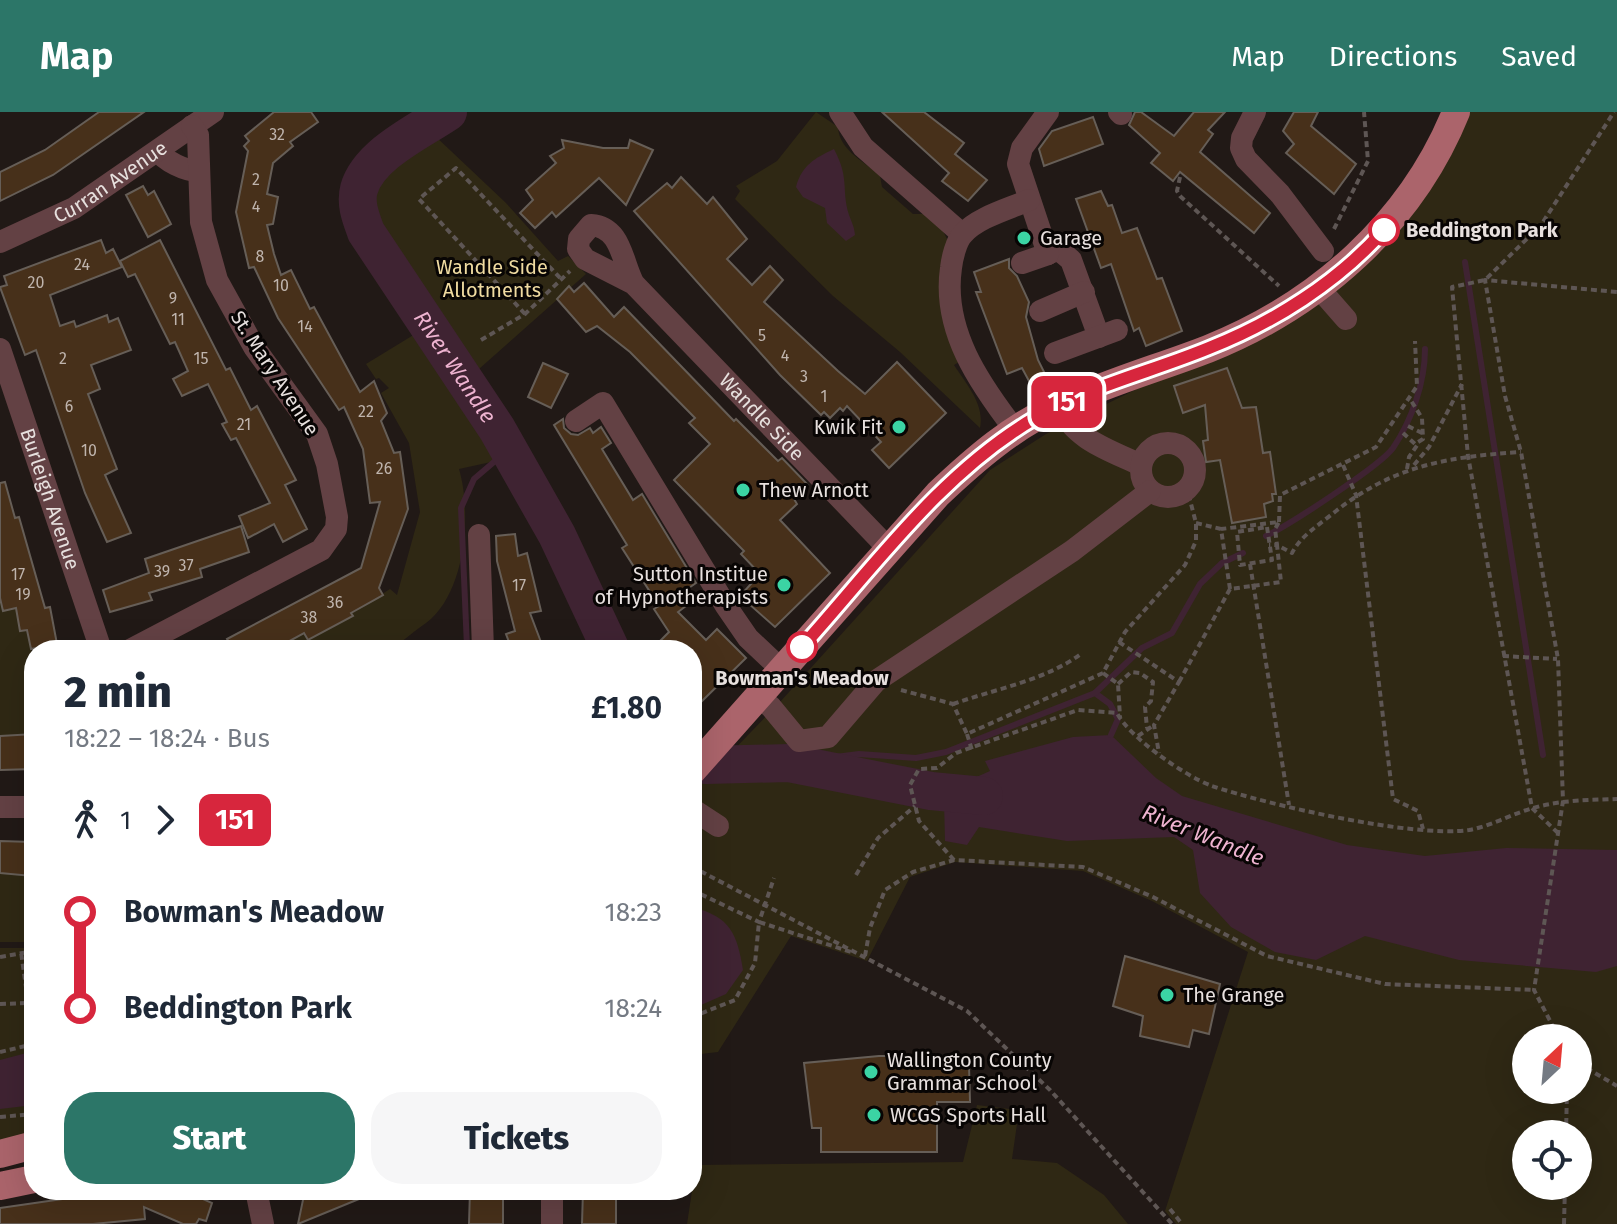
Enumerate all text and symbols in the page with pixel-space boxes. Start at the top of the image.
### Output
text: Map [40,33,113,79]
text: Map [1231,40,1285,73]
text: Directions [1329,40,1457,73]
text: Saved [1501,40,1577,73]
house number: 32 [269,125,285,144]
street label: Curran Avenue [50,135,172,228]
house number: 2 [252,170,260,189]
house number: 4 [252,197,261,216]
marker: Beddington Park [1369,215,1399,245]
place label: Beddington Park [1406,218,1559,242]
place label: Garage [1040,226,1102,250]
marker: Garage [1015,229,1033,247]
house number: 8 [256,247,265,266]
house number: 24 [74,255,90,274]
park label: Wandle Side Allotments [436,255,548,302]
house number: 20 [28,273,44,292]
house number: 10 [273,276,289,295]
house number: 9 [169,289,177,308]
water label: River Wandle [409,305,502,428]
street label: St. Mary Avenue [226,306,324,440]
house number: 11 [171,310,185,329]
house number: 14 [297,317,313,336]
house number: 5 [758,326,766,345]
house number: 4 [781,346,790,365]
house number: 2 [59,349,67,368]
house number: 15 [194,349,208,368]
house number: 3 [800,367,808,386]
street label: Wandle Side [715,368,809,466]
line badge: 151 [1021,376,1113,428]
text: 151 [1047,385,1087,418]
house number: 1 [821,387,827,406]
house number: 6 [65,397,73,416]
house number: 22 [358,402,374,421]
house number: 21 [237,415,251,434]
place label: Kwik Fit [814,415,884,439]
marker: Kwik Fit [890,418,908,436]
street label: Burleigh Avenue [15,425,85,573]
house number: 10 [81,441,97,460]
house number: 26 [376,459,392,478]
place label: Thew Arnott [759,478,869,502]
marker: Thew Arnott [734,481,752,499]
house number: 37 [178,556,194,575]
house number: 39 [154,562,170,581]
place label: Sutton Institue of Hypnotherapists [594,562,768,609]
house number: 17 [11,565,25,584]
house number: 17 [512,576,526,595]
marker: Sutton Institue of Hypnotherapists [775,576,793,594]
house number: 19 [15,585,31,604]
house number: 36 [327,593,343,612]
house number: 38 [301,608,318,627]
marker: Bowman's Meadow [787,632,817,662]
text: 2 min [64,666,172,719]
place label: Bowman's Meadow [715,666,889,690]
text: £1.80 [591,690,662,726]
text: 18:22 – 18:24 · Bus [64,723,270,754]
icon: walk [64,798,108,842]
icon: forward [143,798,187,842]
water label: River Wandle [1138,798,1268,872]
text: 151 [215,803,255,836]
text: 1 [120,805,131,836]
text: Bowman's Meadow [124,894,384,930]
text: 18:23 [604,897,662,928]
place label: The Grange [1183,983,1284,1007]
marker: The Grange [1158,986,1176,1004]
text: Beddington Park [124,990,352,1026]
text: 18:24 [604,993,662,1024]
north arrow [1512,1024,1592,1104]
map controls [1512,1024,1592,1200]
place label: Wallington County Grammar School [887,1048,1052,1095]
marker: Wallington County Grammar School [862,1063,880,1081]
button: Start [64,1092,355,1184]
button: Tickets [371,1092,662,1184]
place label: WCGS Sports Hall [890,1103,1046,1127]
marker: WCGS Sports Hall [865,1106,883,1124]
button: locate [1512,1120,1592,1200]

